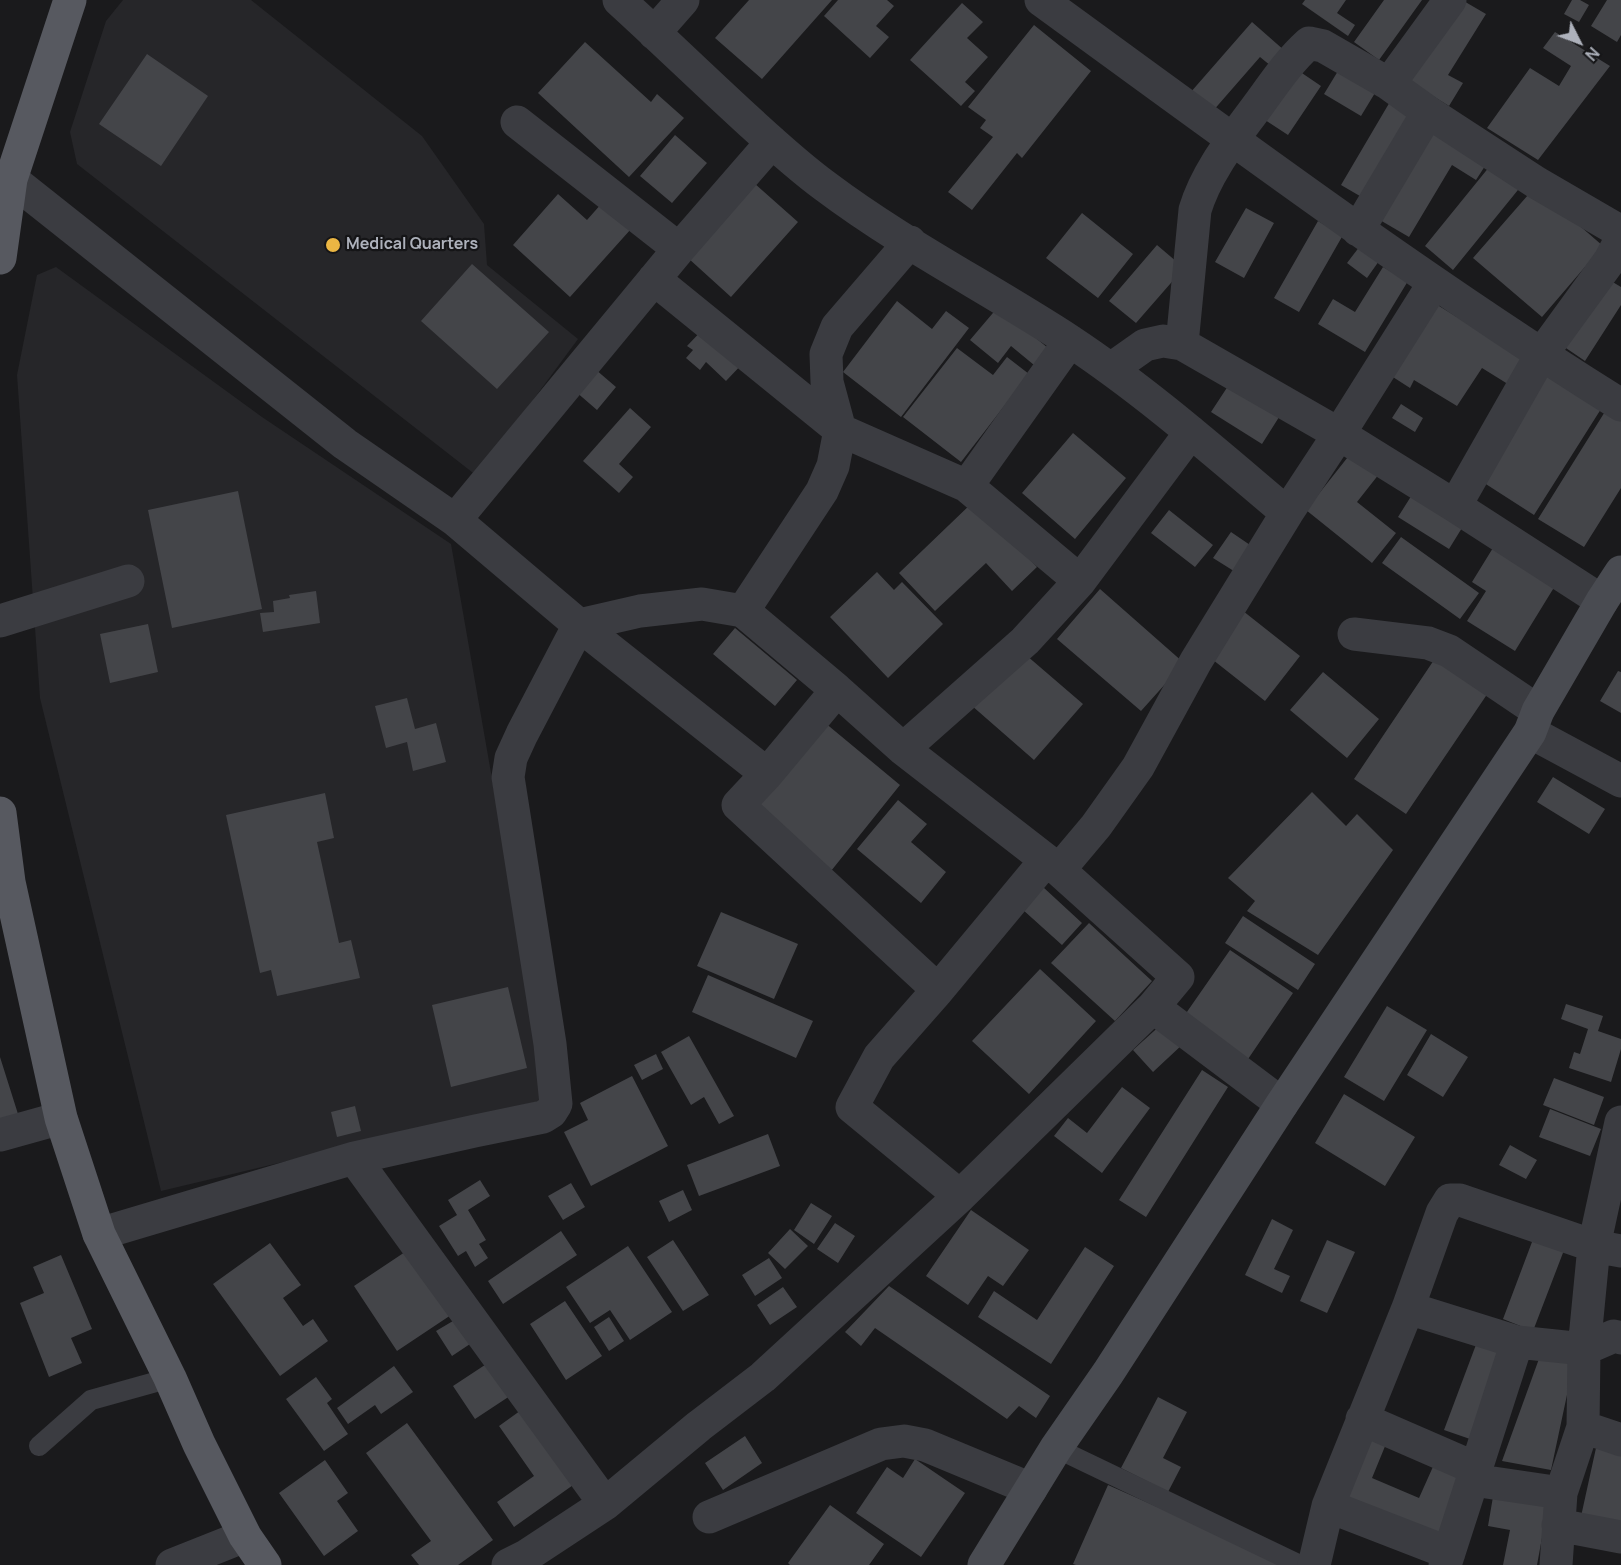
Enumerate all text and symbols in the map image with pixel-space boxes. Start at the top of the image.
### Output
north arrow [1549,12,1609,72]
text: N [1580,42,1604,66]
place label: Medical Quarters [346,235,478,255]
marker: Medical Quarters [324,236,342,254]

